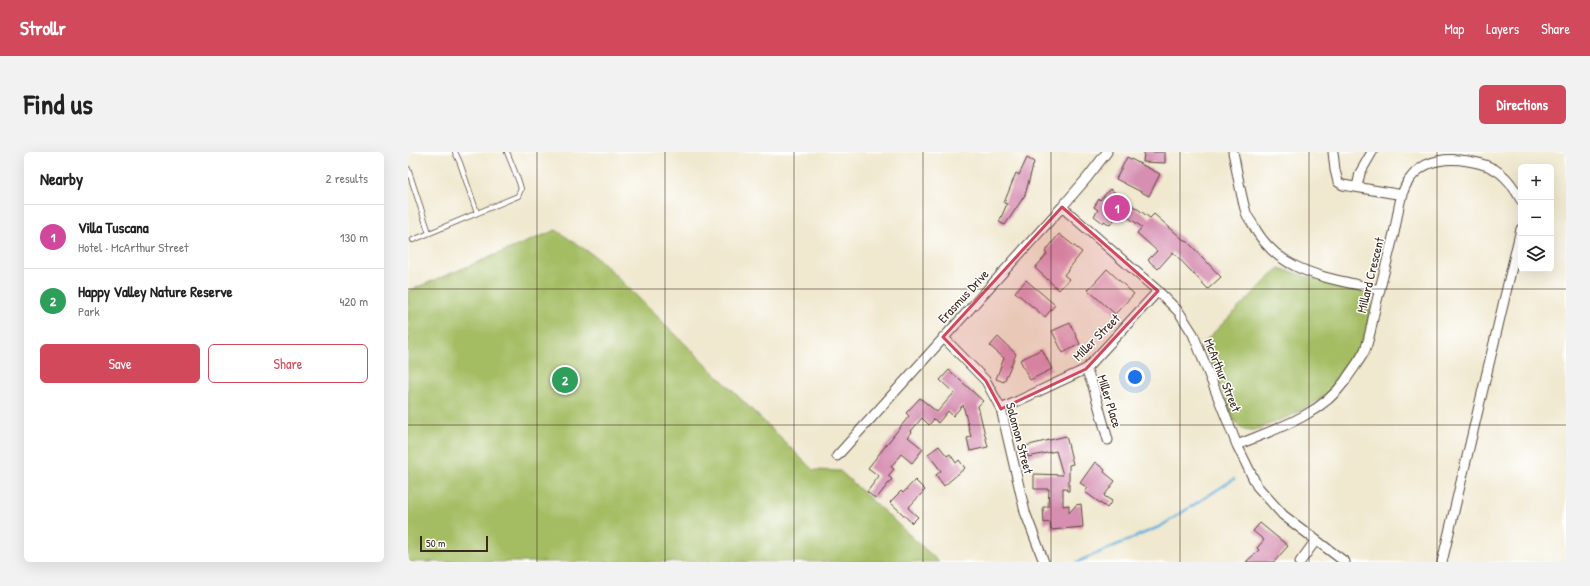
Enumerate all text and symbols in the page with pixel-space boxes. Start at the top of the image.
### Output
text: Strollr [20,15,66,41]
text: Map [1444,19,1464,38]
text: Layers [1486,19,1519,38]
text: Share [1541,19,1570,38]
text: Find us [24,85,93,123]
button: Directions [1479,85,1566,124]
map controls [1518,164,1554,272]
button: + [1518,164,1554,200]
text: Nearby [40,167,83,190]
text: 2 results [326,169,368,187]
pin: 1 [1104,193,1130,223]
button: − [1518,200,1554,236]
text: Villa Tuscana [78,217,149,238]
text: 1 [51,228,55,246]
text: 130 m [340,228,368,246]
street label: Millard Crescent [1352,235,1388,315]
button: layers [1518,236,1554,272]
text: Hotel · McArthur Street [78,238,189,256]
street label: Erasmus Drive [933,265,993,327]
text: Happy Valley Nature Reserve [78,281,233,302]
text: 2 [50,292,56,310]
text: 420 m [339,292,368,310]
text: Park [78,302,100,320]
street label: Miller Street [1069,309,1124,364]
street label: McArthur Street [1200,336,1246,415]
button: Save [40,344,200,383]
button: Share [208,344,368,383]
pin: 2 [552,365,578,395]
your location [1125,367,1145,387]
street label: Miller Place [1093,372,1127,430]
street label: Solomon Street [1002,400,1038,476]
scale bar [420,534,488,553]
text: 50 m [426,536,446,550]

